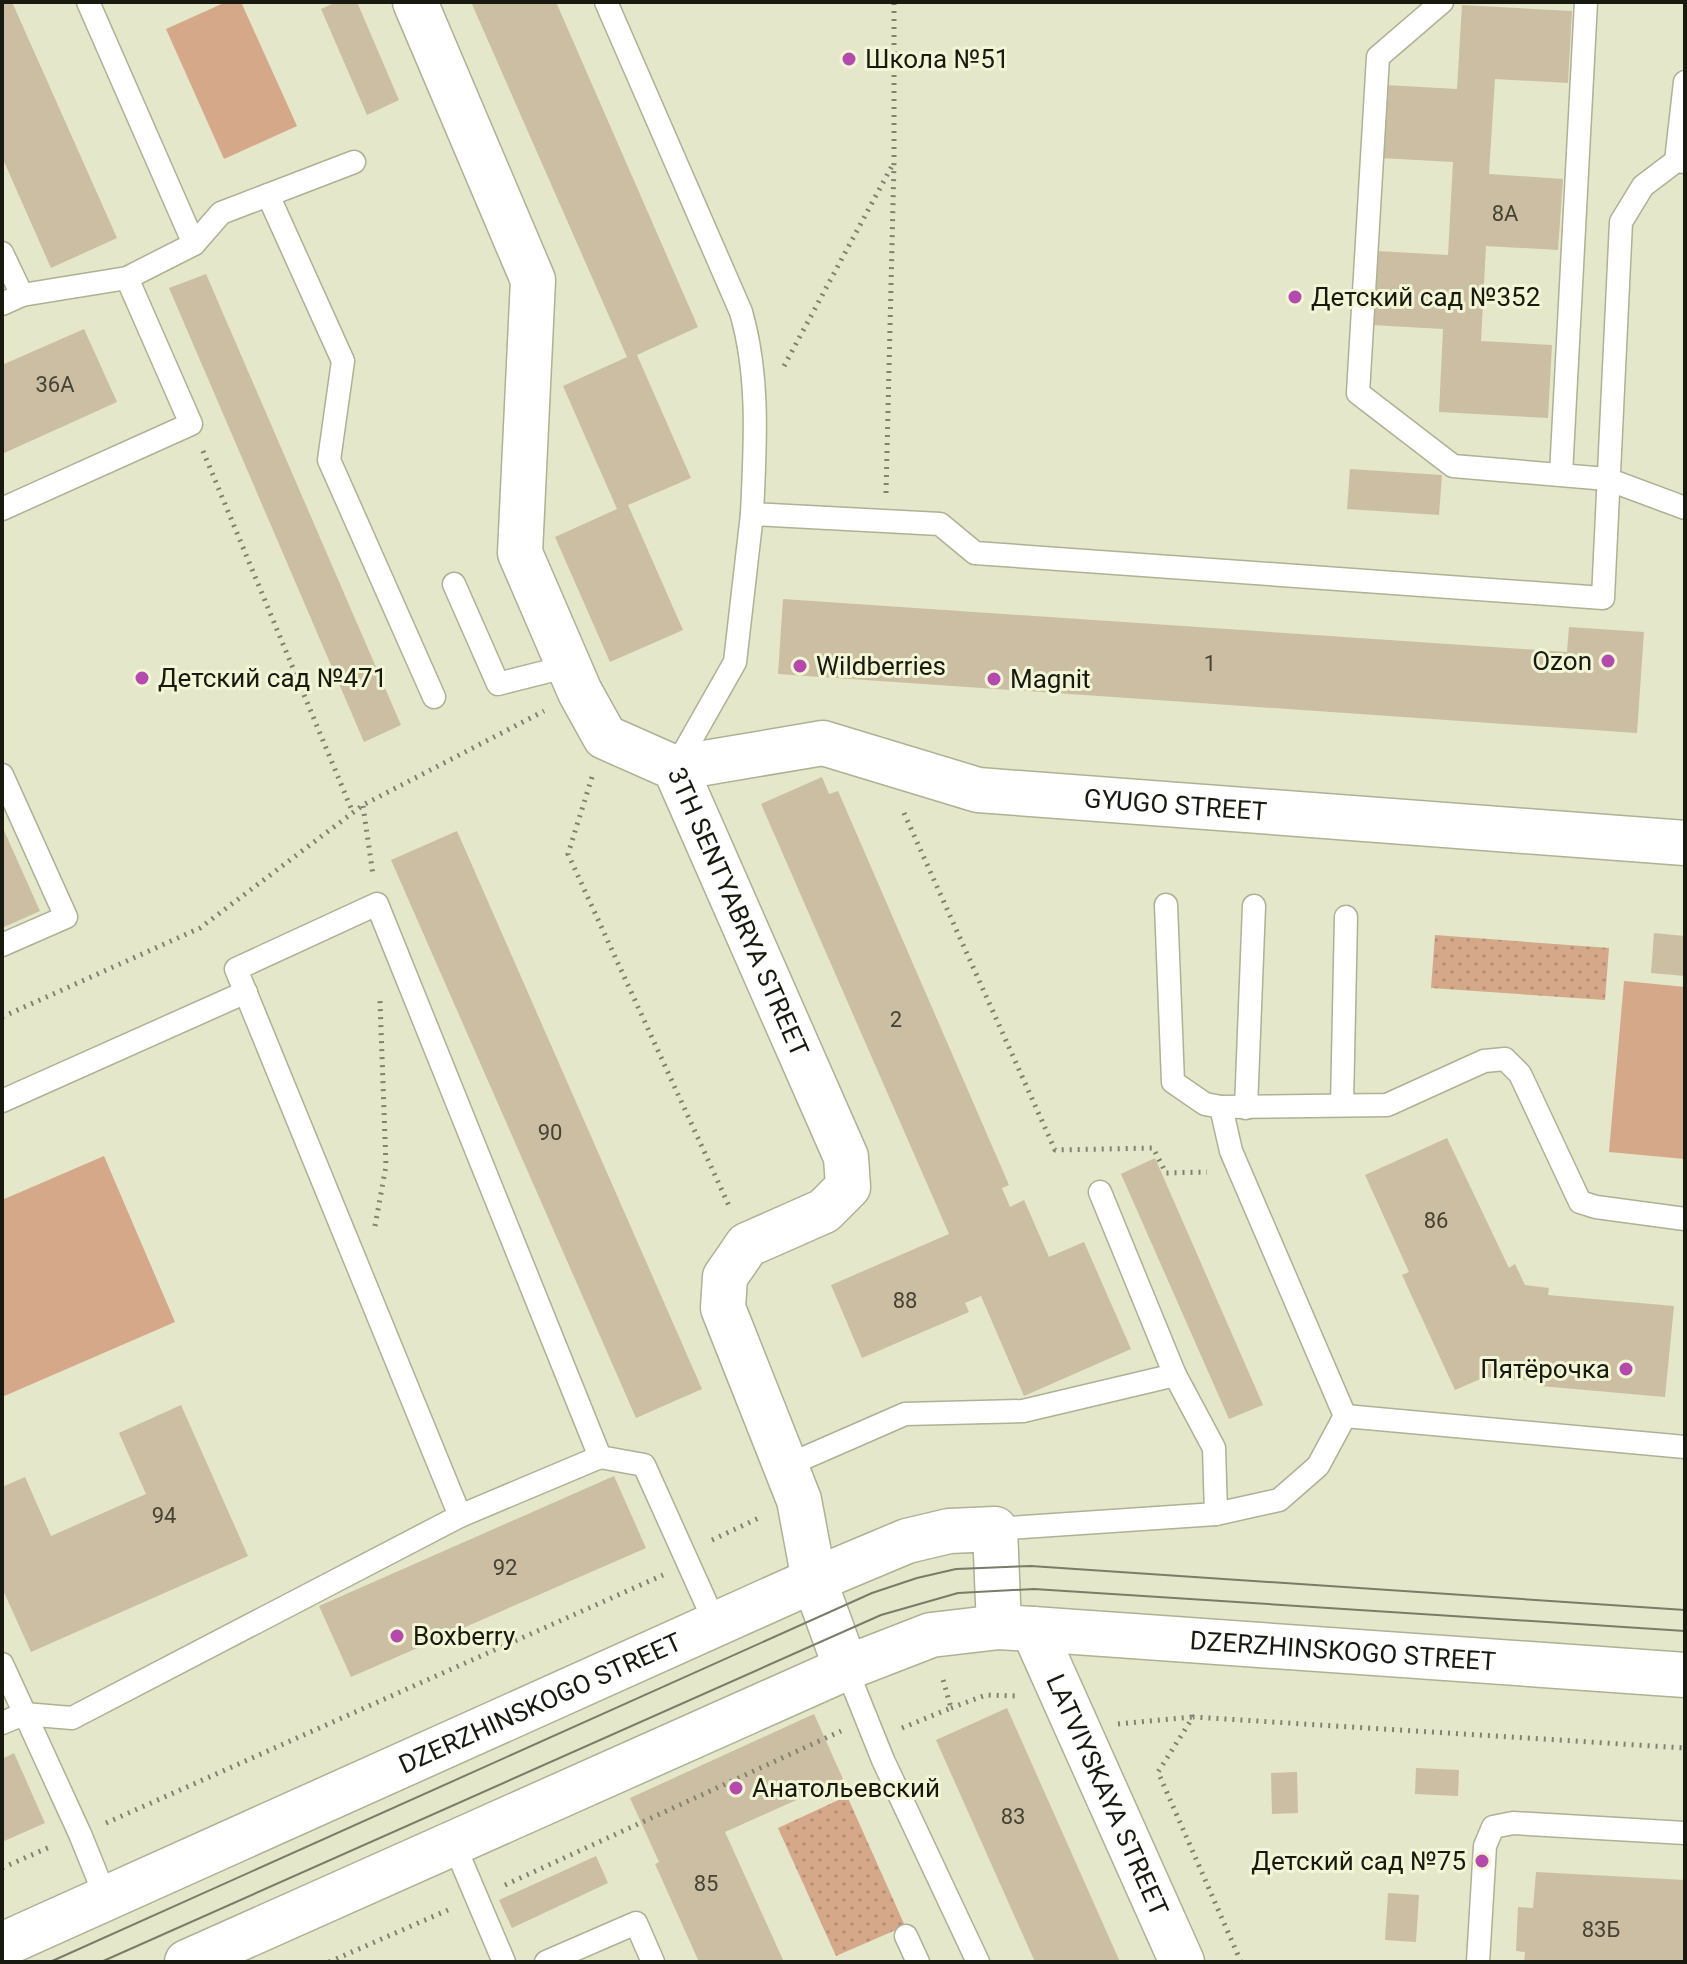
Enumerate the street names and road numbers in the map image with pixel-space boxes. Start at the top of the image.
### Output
street label: 3TH SENTYABRYA STREET [662,763,815,1061]
street label: GYUGO STREET [1083,783,1268,827]
street label: DZERZHINSKOGO STREET [1189,1625,1497,1677]
street label: DZERZHINSKOGO STREET [394,1627,686,1780]
street label: LATVIYSKAYA STREET [1040,1670,1174,1921]

